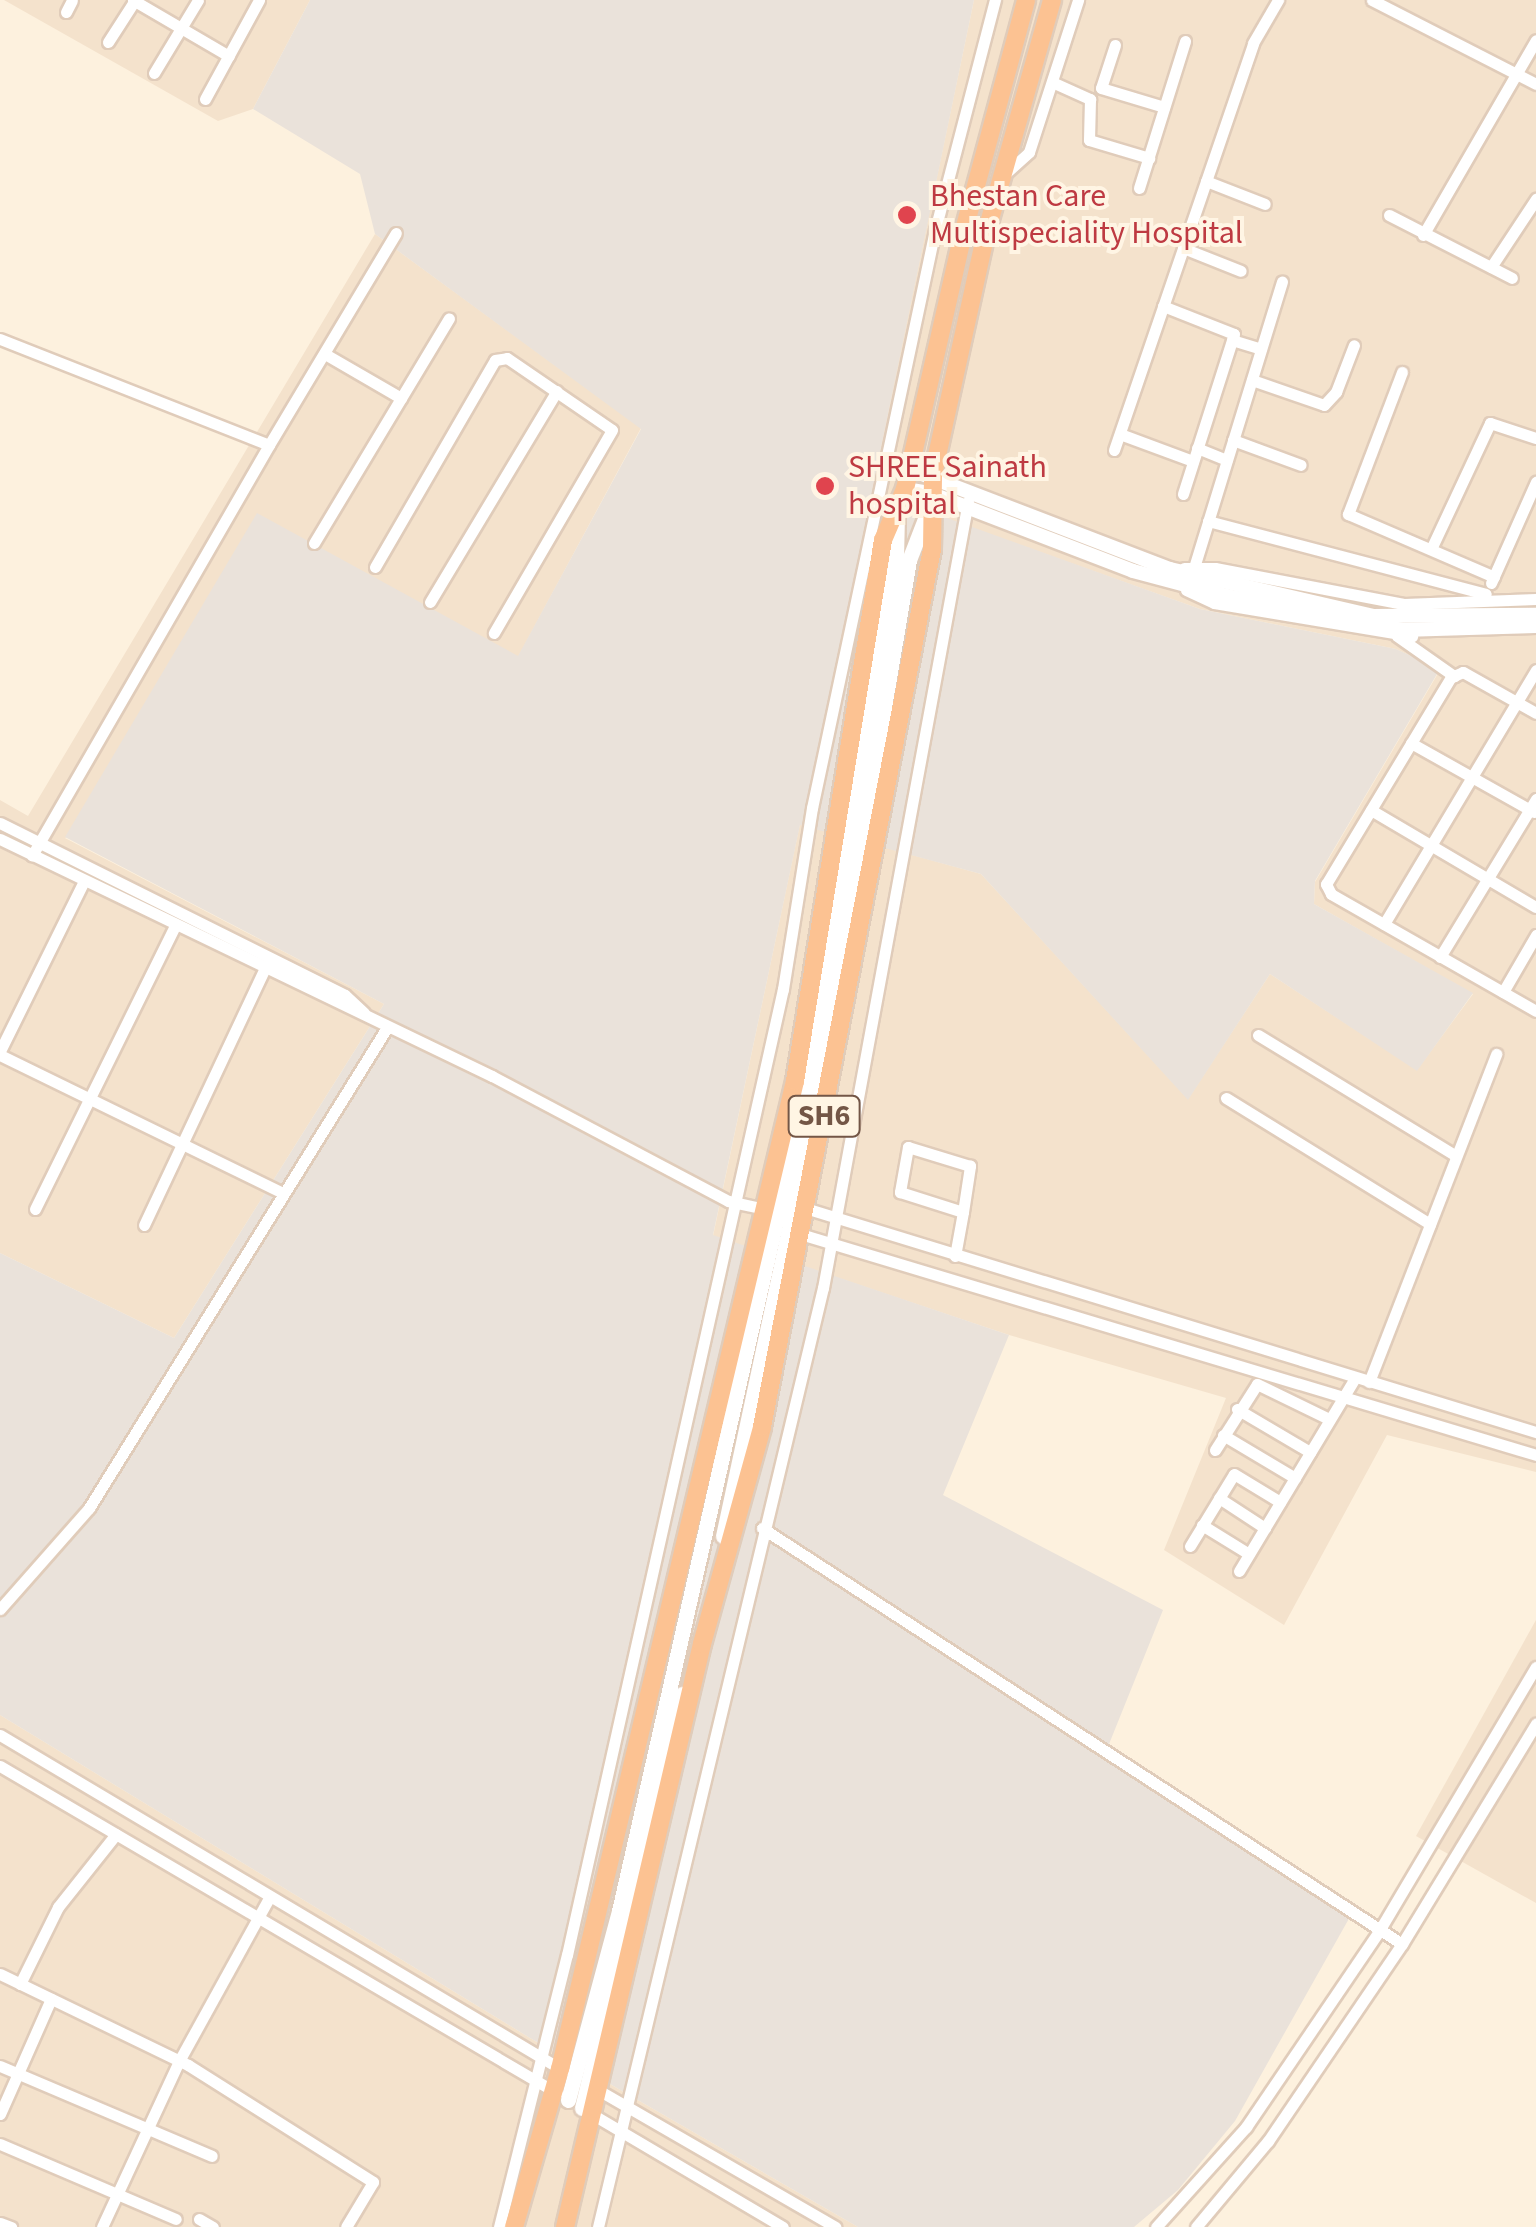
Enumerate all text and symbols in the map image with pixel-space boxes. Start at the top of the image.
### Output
place label: Bhestan Care Multispeciality Hospital [930,178,1243,253]
marker: Bhestan Care Multispeciality Hospital [894,202,920,228]
place label: SHREE Sainath hospital [848,449,1047,524]
marker: SHREE Sainath hospital [812,473,838,499]
road number: SH6 [786,1091,862,1141]

